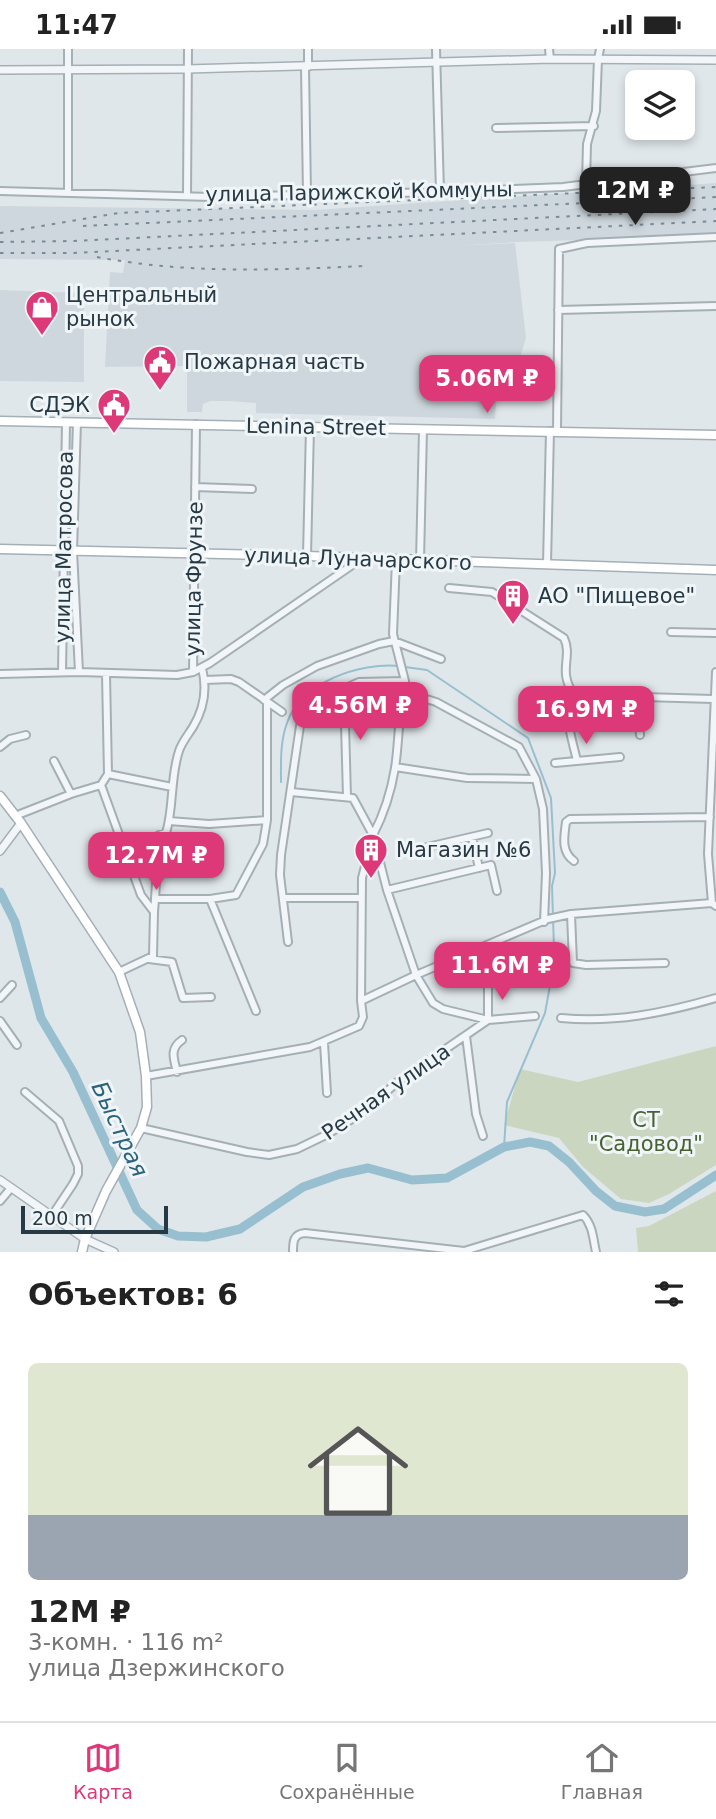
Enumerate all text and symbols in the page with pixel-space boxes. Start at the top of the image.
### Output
text: 11:47 [35,10,118,40]
map controls [625,70,695,140]
button: layers [625,70,695,140]
pin: 12M ₽ [586,167,684,227]
street label: улица Парижской Коммуны [205,177,513,207]
text: 12M ₽ [596,177,674,203]
place label: Центральный рынок [66,283,217,331]
shop icon: Центральный рынок [23,288,61,337]
public building icon: Пожарная часть [141,343,179,392]
place label: Пожарная часть [184,350,365,374]
pin: 5.06M ₽ [422,355,552,415]
text: 5.06M ₽ [435,365,539,391]
public building icon: СДЭК [95,386,133,435]
place label: СДЭК [29,393,90,417]
street label: Lenina Street [246,414,386,440]
street label: улица Матросова [50,451,78,643]
street label: улица Фрунзе [181,501,207,657]
street label: улица Луначарского [244,543,472,575]
building icon: АО "Пищевое" [494,577,532,626]
place label: АО "Пищевое" [538,584,695,608]
pin: 4.56M ₽ [295,683,425,742]
pin: 16.9M ₽ [521,687,651,746]
text: 4.56M ₽ [308,692,412,718]
text: 16.9M ₽ [534,696,638,722]
building icon: Магазин №6 [352,831,390,880]
pin: 12.7M ₽ [91,833,221,892]
place label: Магазин №6 [396,838,531,862]
text: 12.7M ₽ [104,842,208,868]
pin: 11.6M ₽ [437,943,567,1002]
text: 11.6M ₽ [450,952,554,978]
street label: Речная улица [317,1039,455,1145]
water label: Быстрая [87,1077,154,1181]
park label: СТ "Садовод" [589,1108,703,1156]
scale bar [21,1203,168,1235]
text: 200 m [32,1207,93,1229]
icon: filters [650,1275,688,1313]
text: Объектов: 6 [28,1277,238,1312]
icon: home [295,1408,421,1534]
text: 12M ₽ [28,1594,131,1629]
text: 3-комн. · 116 m² [28,1629,223,1655]
text: улица Дзержинского [28,1655,285,1681]
tab: Карта [73,1739,133,1803]
tab: Сохранённые [279,1739,415,1803]
tab: Главная [561,1739,643,1803]

